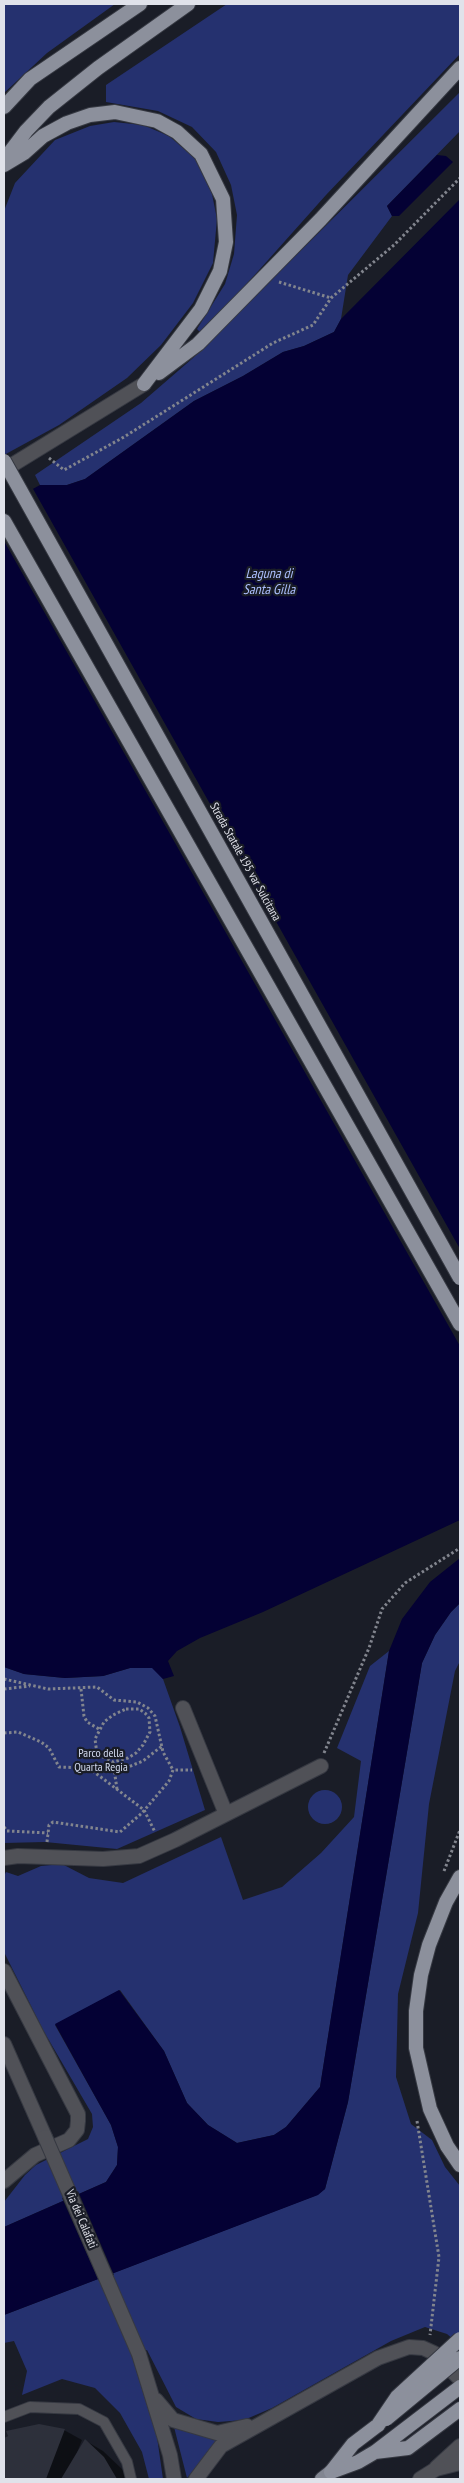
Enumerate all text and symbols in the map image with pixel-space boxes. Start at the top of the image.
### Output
water label: Laguna di Santa Gilla [243,566,295,598]
street label: Strada Statale 195 var Sulcitana [206,800,284,924]
park label: Parco della Quarta Regia [74,1747,128,1775]
street label: Via dei Calafati [62,2188,100,2250]

